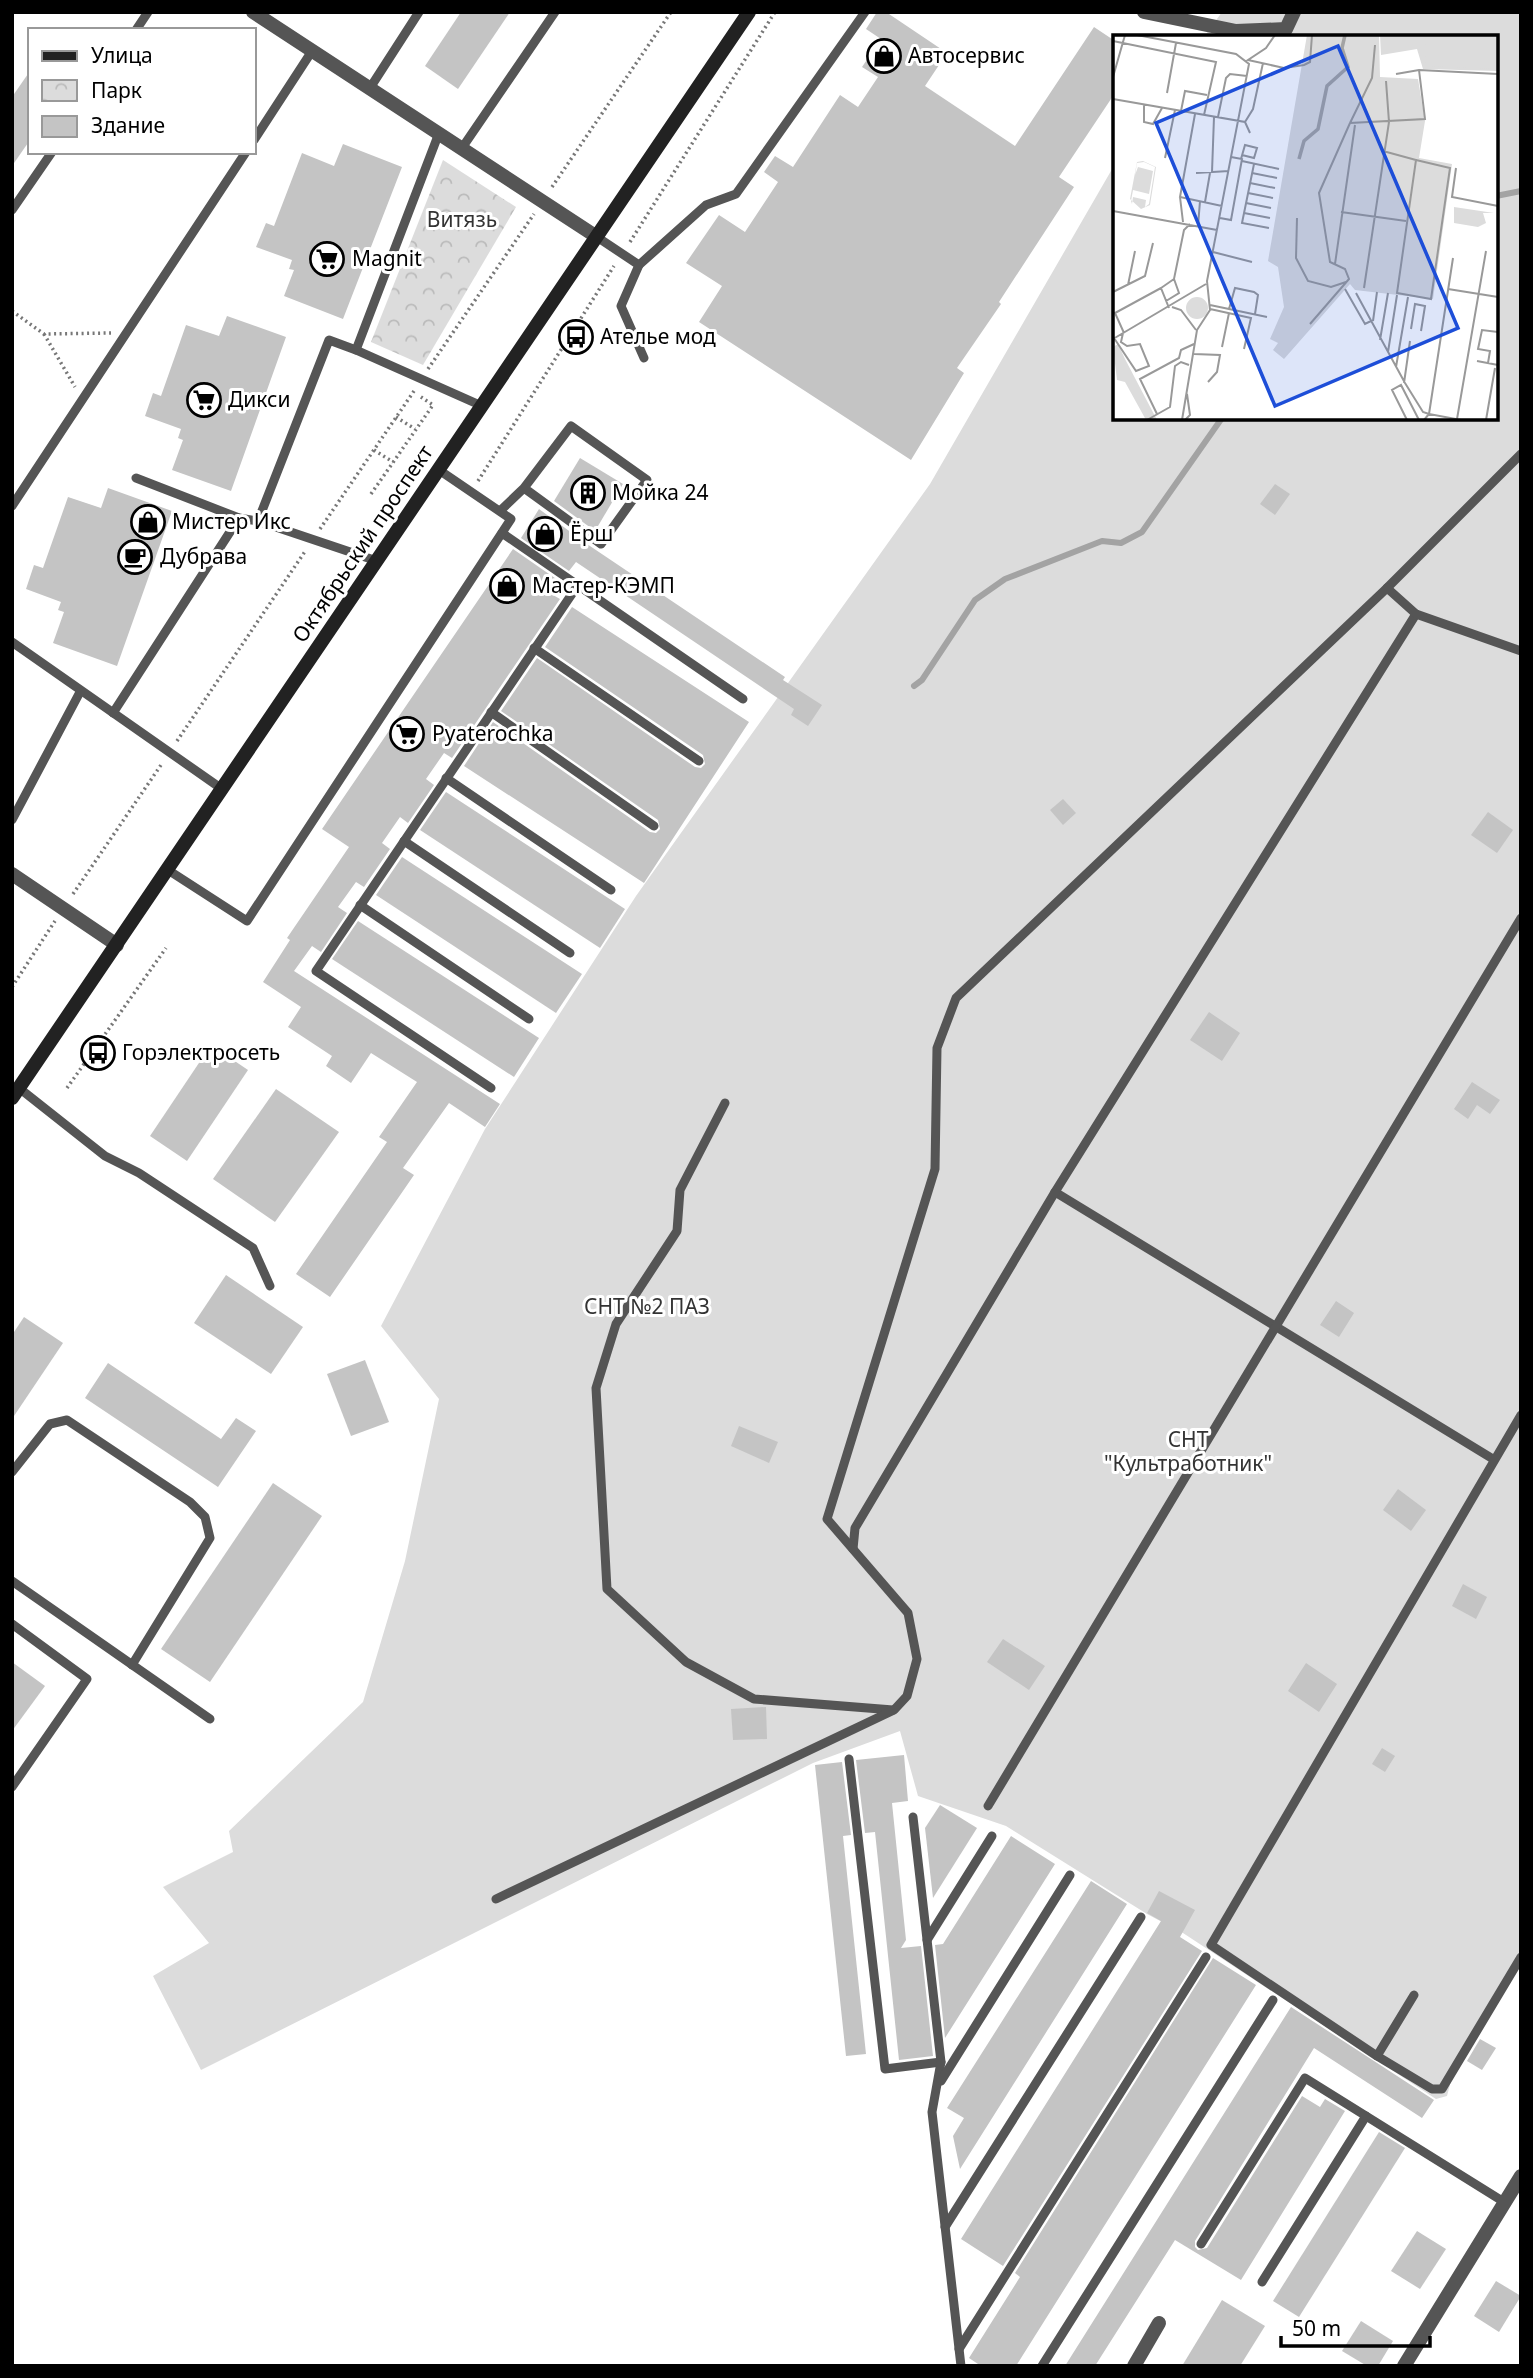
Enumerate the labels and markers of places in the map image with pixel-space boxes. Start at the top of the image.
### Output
shop icon: Автосервис [865,37,903,75]
place label: Автосервис [908,41,1025,69]
supermarket icon: Magnit [308,240,346,278]
place label: Magnit [352,244,422,272]
bus stop icon: Ателье мод [557,318,595,356]
place label: Ателье мод [600,322,716,350]
supermarket icon: Дикси [185,381,223,419]
place label: Дикси [228,385,290,413]
building icon: Мойка 24 [569,474,607,512]
place label: Мойка 24 [612,478,708,506]
shop icon: Мистер Икс [129,503,167,541]
place label: Мистер Икс [172,507,291,535]
shop icon: Ёрш [526,515,564,553]
place label: Ёрш [570,519,613,547]
cafe icon: Дубрава [116,538,154,576]
place label: Дубрава [160,542,247,570]
shop icon: Мастер-КЭМП [488,567,526,605]
place label: Мастер-КЭМП [532,571,675,599]
supermarket icon: Pyaterochka [388,715,426,753]
place label: Pyaterochka [432,719,554,747]
bus stop icon: Горэлектросеть [79,1034,117,1072]
place label: Горэлектросеть [122,1038,280,1066]

